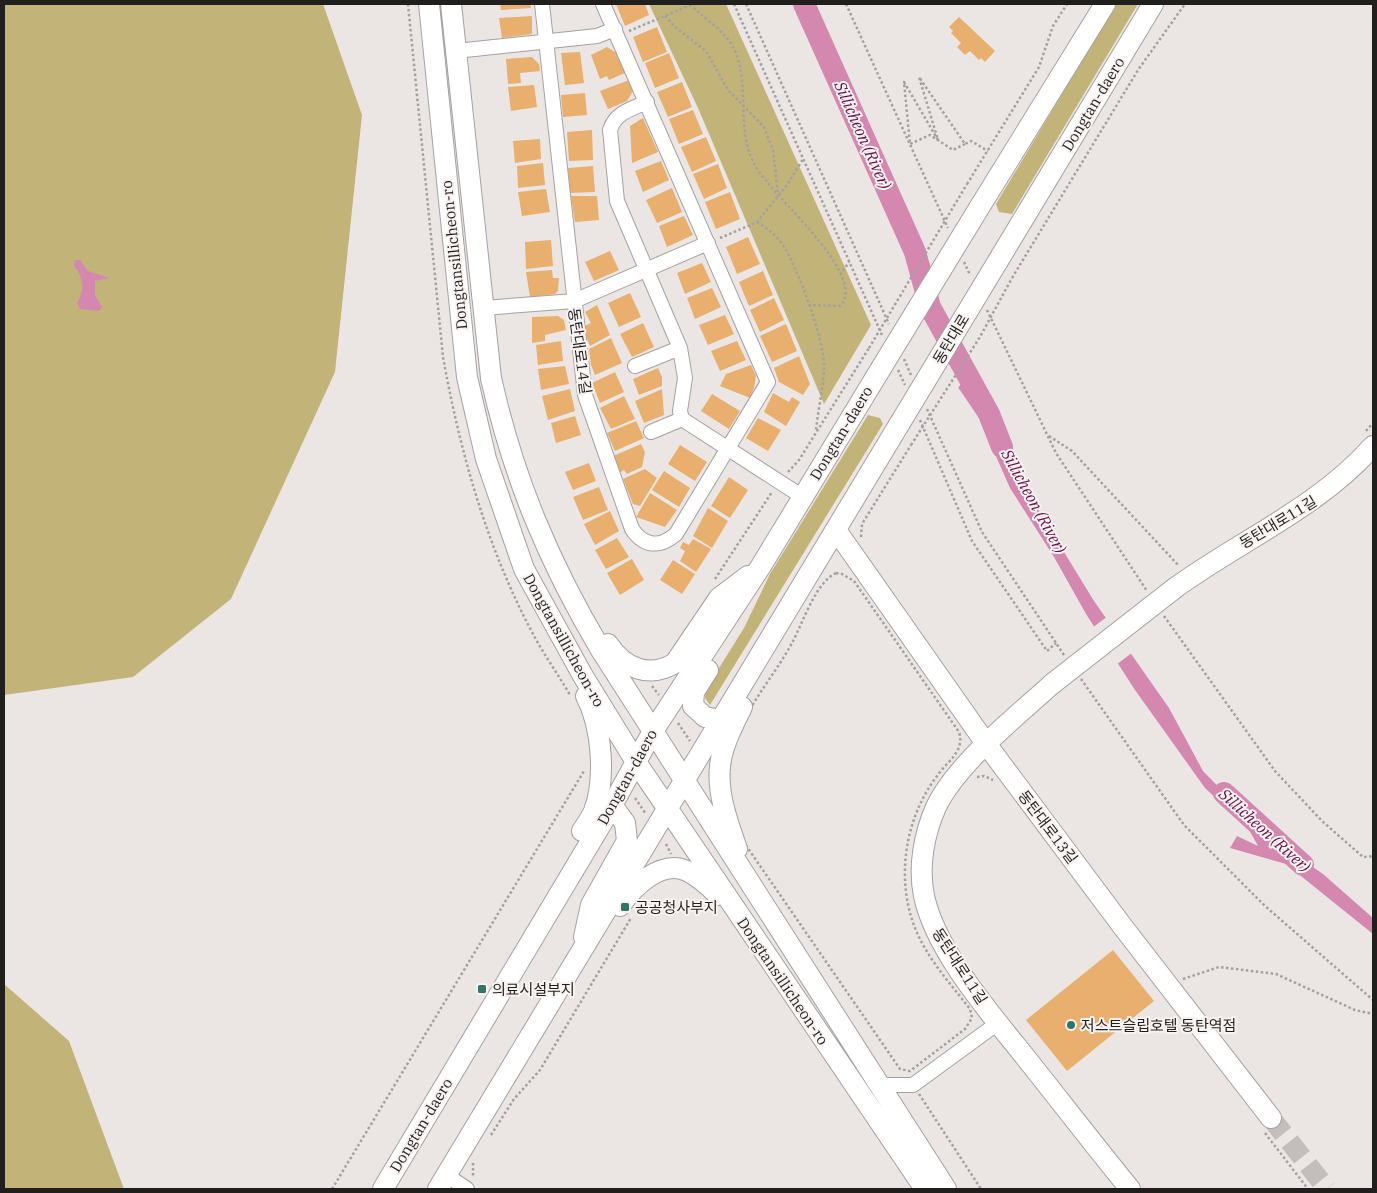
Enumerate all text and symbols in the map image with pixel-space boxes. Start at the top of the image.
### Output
street label: Dongtan-daero [1057,53,1129,155]
water label: Sillicheon (River) [830,77,896,192]
street label: Dongtansillicheon-ro [437,180,471,330]
street label: 동탄대로14길 [565,307,595,395]
street label: 동탄대로 [929,310,973,368]
street label: Dongtan-daero [805,382,877,484]
water label: Sillicheon (River) [997,445,1071,557]
street label: 동탄대로11길 [1236,491,1320,553]
street label: Dongtansillicheon-ro [519,570,609,710]
street label: Dongtan-daero [593,726,661,828]
water label: Sillicheon (River) [1214,783,1315,876]
street label: 동탄대로13길 [1014,787,1082,867]
place label: 공공청사부지 [635,898,718,917]
marker: 공공청사부지 [619,901,631,913]
street label: Dongtansillicheon-ro [733,914,833,1048]
street label: 동탄대로11길 [928,924,992,1008]
place label: 의료시설부지 [492,980,575,999]
marker: 의료시설부지 [476,983,488,995]
place label: 저스트슬립호텔 동탄역점 [1081,1016,1236,1035]
marker: 저스트슬립호텔 동탄역점 [1065,1019,1077,1031]
street label: Dongtan-daero [385,1074,457,1176]

